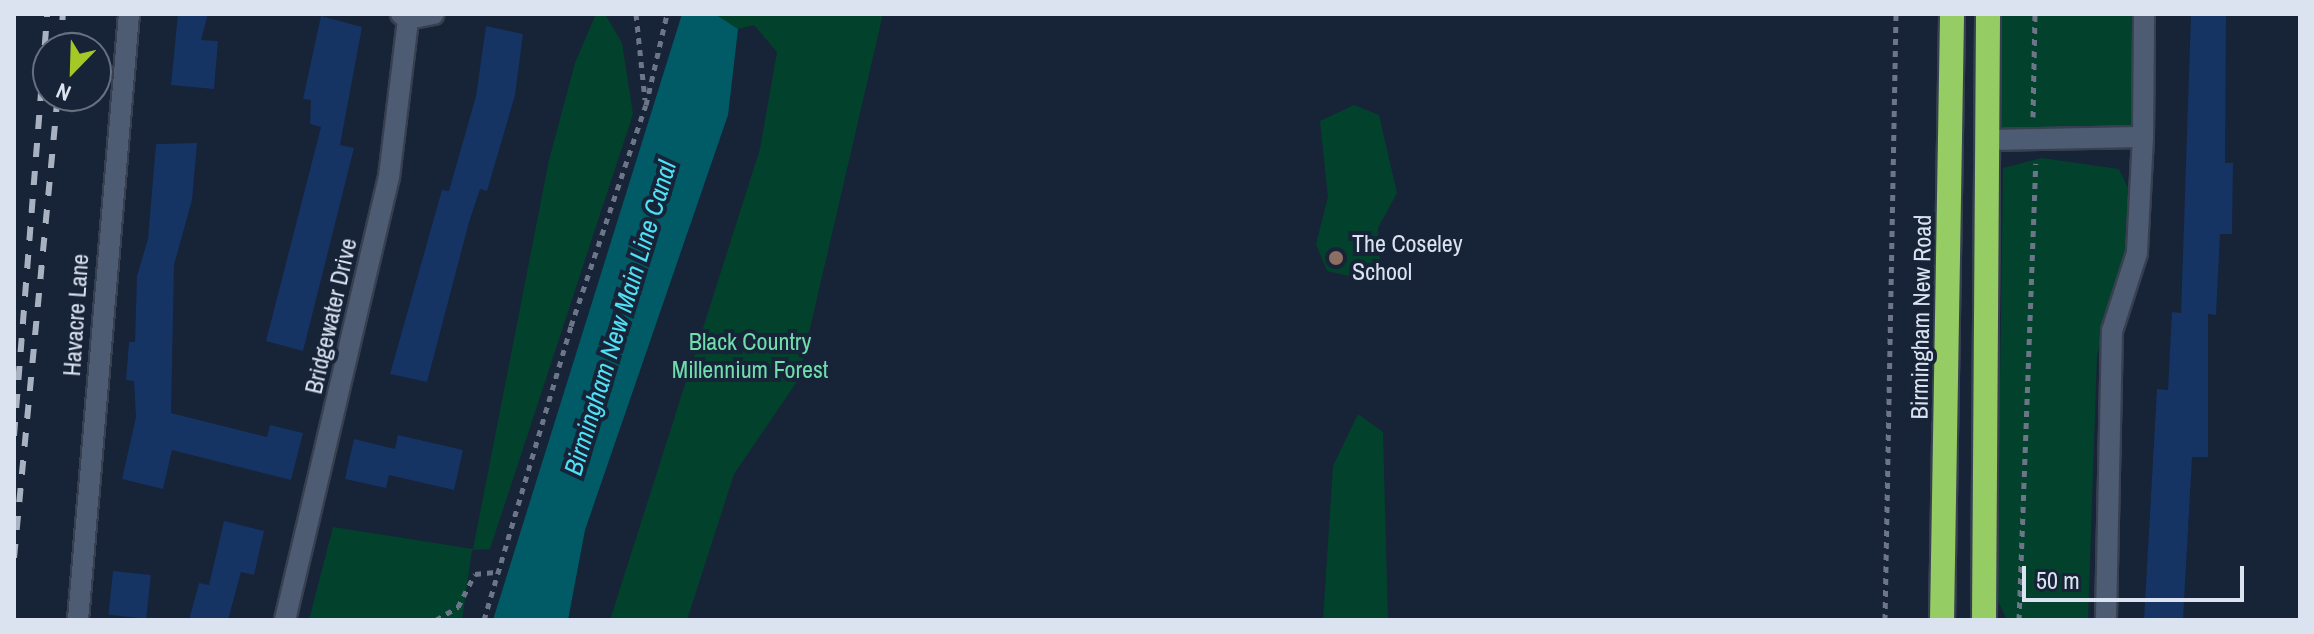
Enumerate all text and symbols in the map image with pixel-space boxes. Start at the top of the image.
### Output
north arrow [32,32,112,112]
text: N [52,76,75,109]
water label: Birmingham New Main Line Canal [557,157,683,479]
street label: Birmingham New Road [1905,215,1937,419]
place label: The Coseley School [1352,230,1462,286]
street label: Bridgewater Drive [299,235,363,397]
marker: The Coseley School [1327,249,1345,267]
street label: Havacre Lane [57,253,95,377]
park label: Black Country Millennium Forest [672,328,828,384]
scale bar [2026,550,2248,600]
text: 50 m [2036,564,2080,596]

